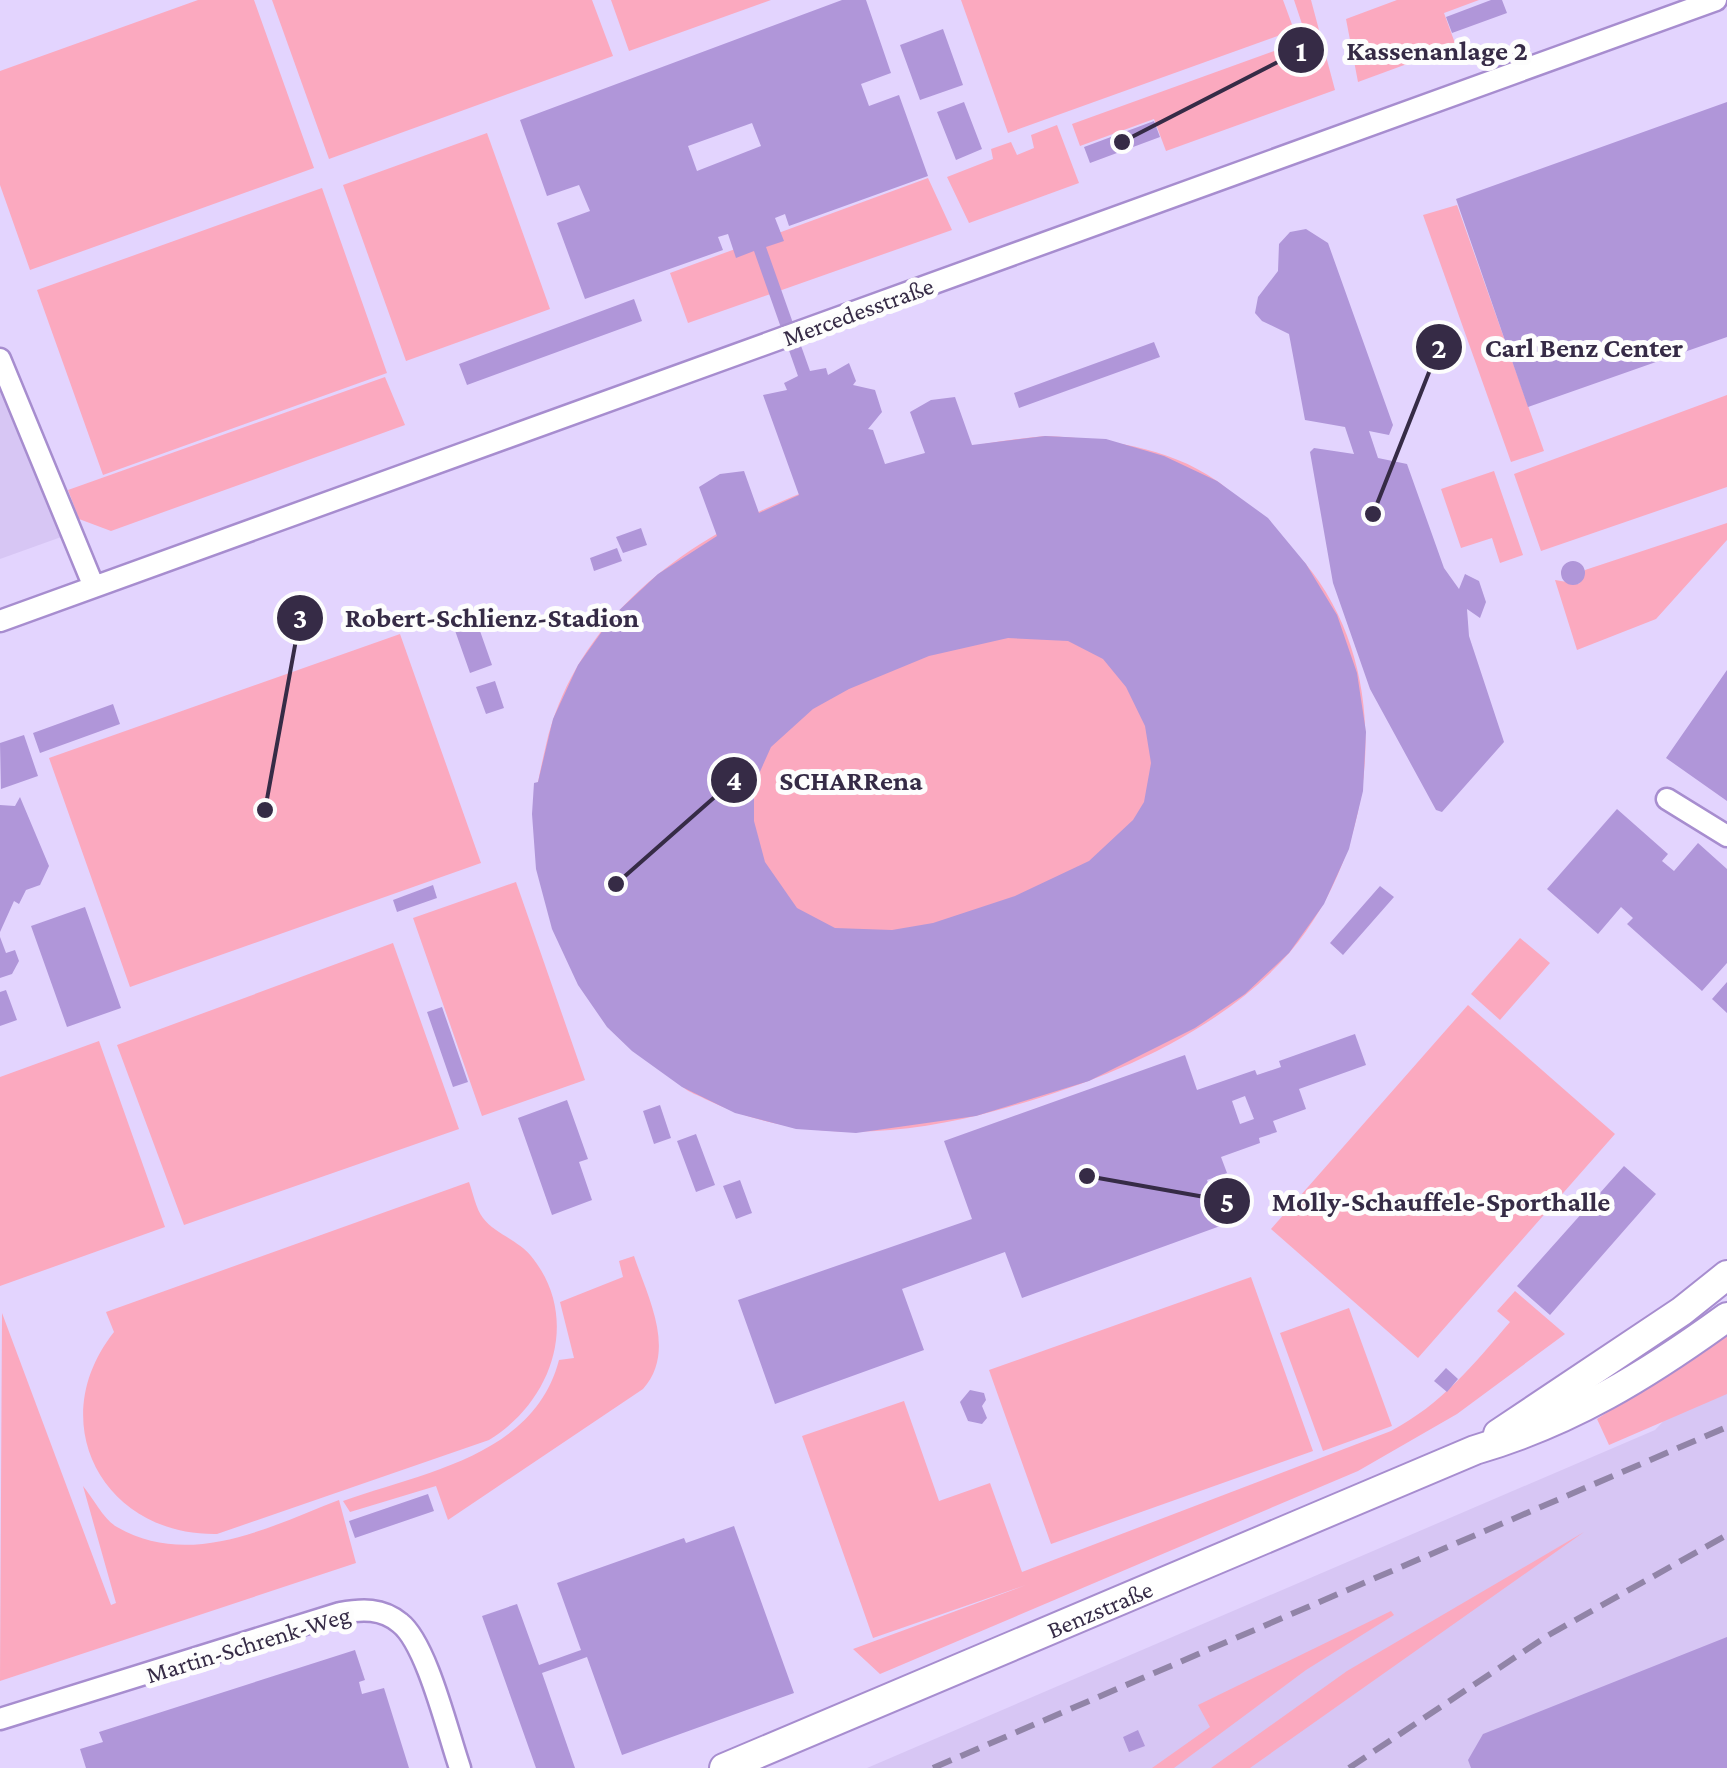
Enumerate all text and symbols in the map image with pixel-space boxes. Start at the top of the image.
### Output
callout: Kassenanlage 2 [1276,21,1548,79]
text: 1 [1295,34,1307,67]
text: Kassenanlage 2 [1346,35,1528,66]
street label: Mercedesstraße [779,272,937,351]
callout: Carl Benz Center [1414,318,1703,376]
text: 2 [1431,331,1447,364]
text: Carl Benz Center [1485,332,1683,363]
callout: Robert-Schlienz-Stadion [275,589,659,647]
text: 3 [293,601,307,634]
text: Robert-Schlienz-Stadion [345,602,639,633]
callout: SCHARRena [709,751,942,809]
text: 4 [726,763,742,796]
text: SCHARRena [779,765,923,796]
callout: Molly-Schauffele-Sporthalle [1202,1172,1630,1230]
text: 5 [1220,1185,1234,1218]
text: Molly-Schauffele-Sporthalle [1272,1186,1610,1217]
street label: Benzstraße [1043,1575,1157,1644]
street label: Martin-Schrenk-Weg [143,1601,354,1689]

